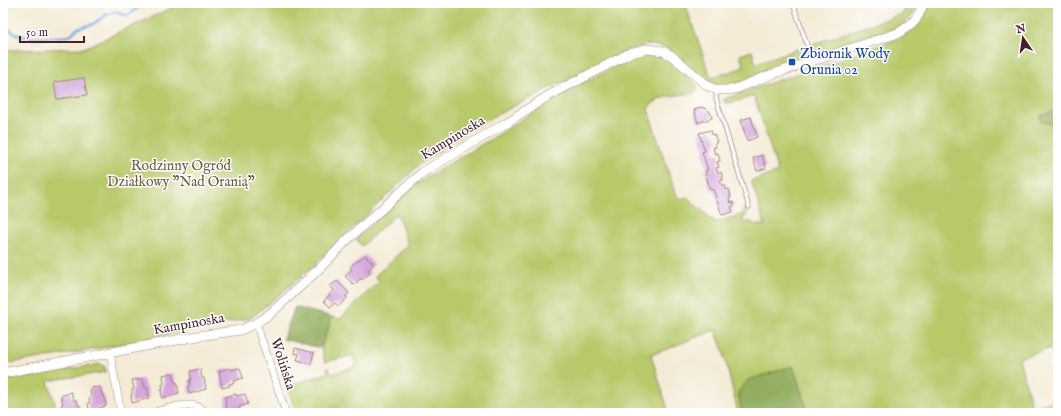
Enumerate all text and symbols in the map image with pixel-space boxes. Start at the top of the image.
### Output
scale bar [20,18,84,44]
north arrow [1003,18,1043,58]
text: N [1014,21,1028,37]
text: 50 m [26,25,48,40]
place label: Zbiornik Wody Orunia 02 [800,45,890,79]
marker: Zbiornik Wody Orunia 02 [787,57,797,67]
street label: Kampinoska [418,111,489,164]
park label: Rodzinny Ogród Działkowy "Nad Oranią" [107,157,255,191]
street label: Kampinoska [152,309,227,339]
street label: Wolińska [266,336,300,393]

